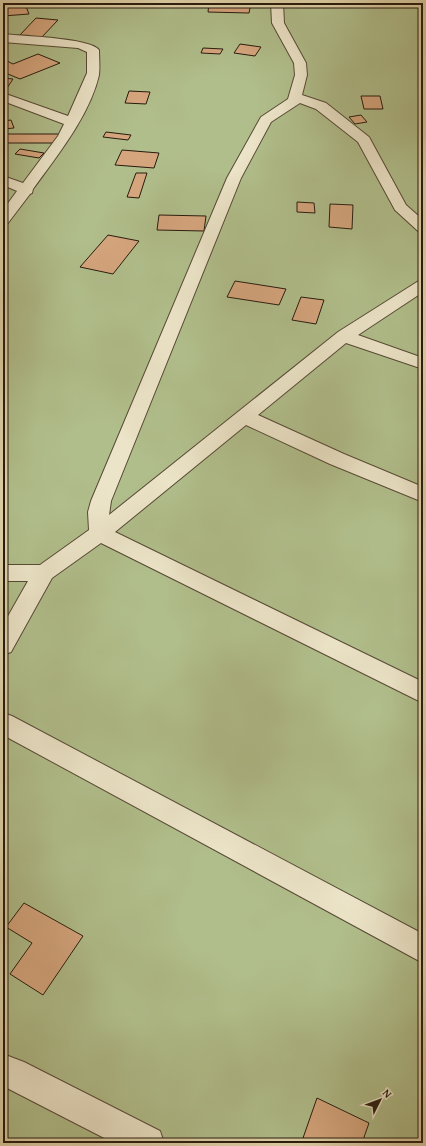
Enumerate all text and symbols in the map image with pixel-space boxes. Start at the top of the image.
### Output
north arrow [360,1080,400,1120]
text: N [379,1085,396,1102]

